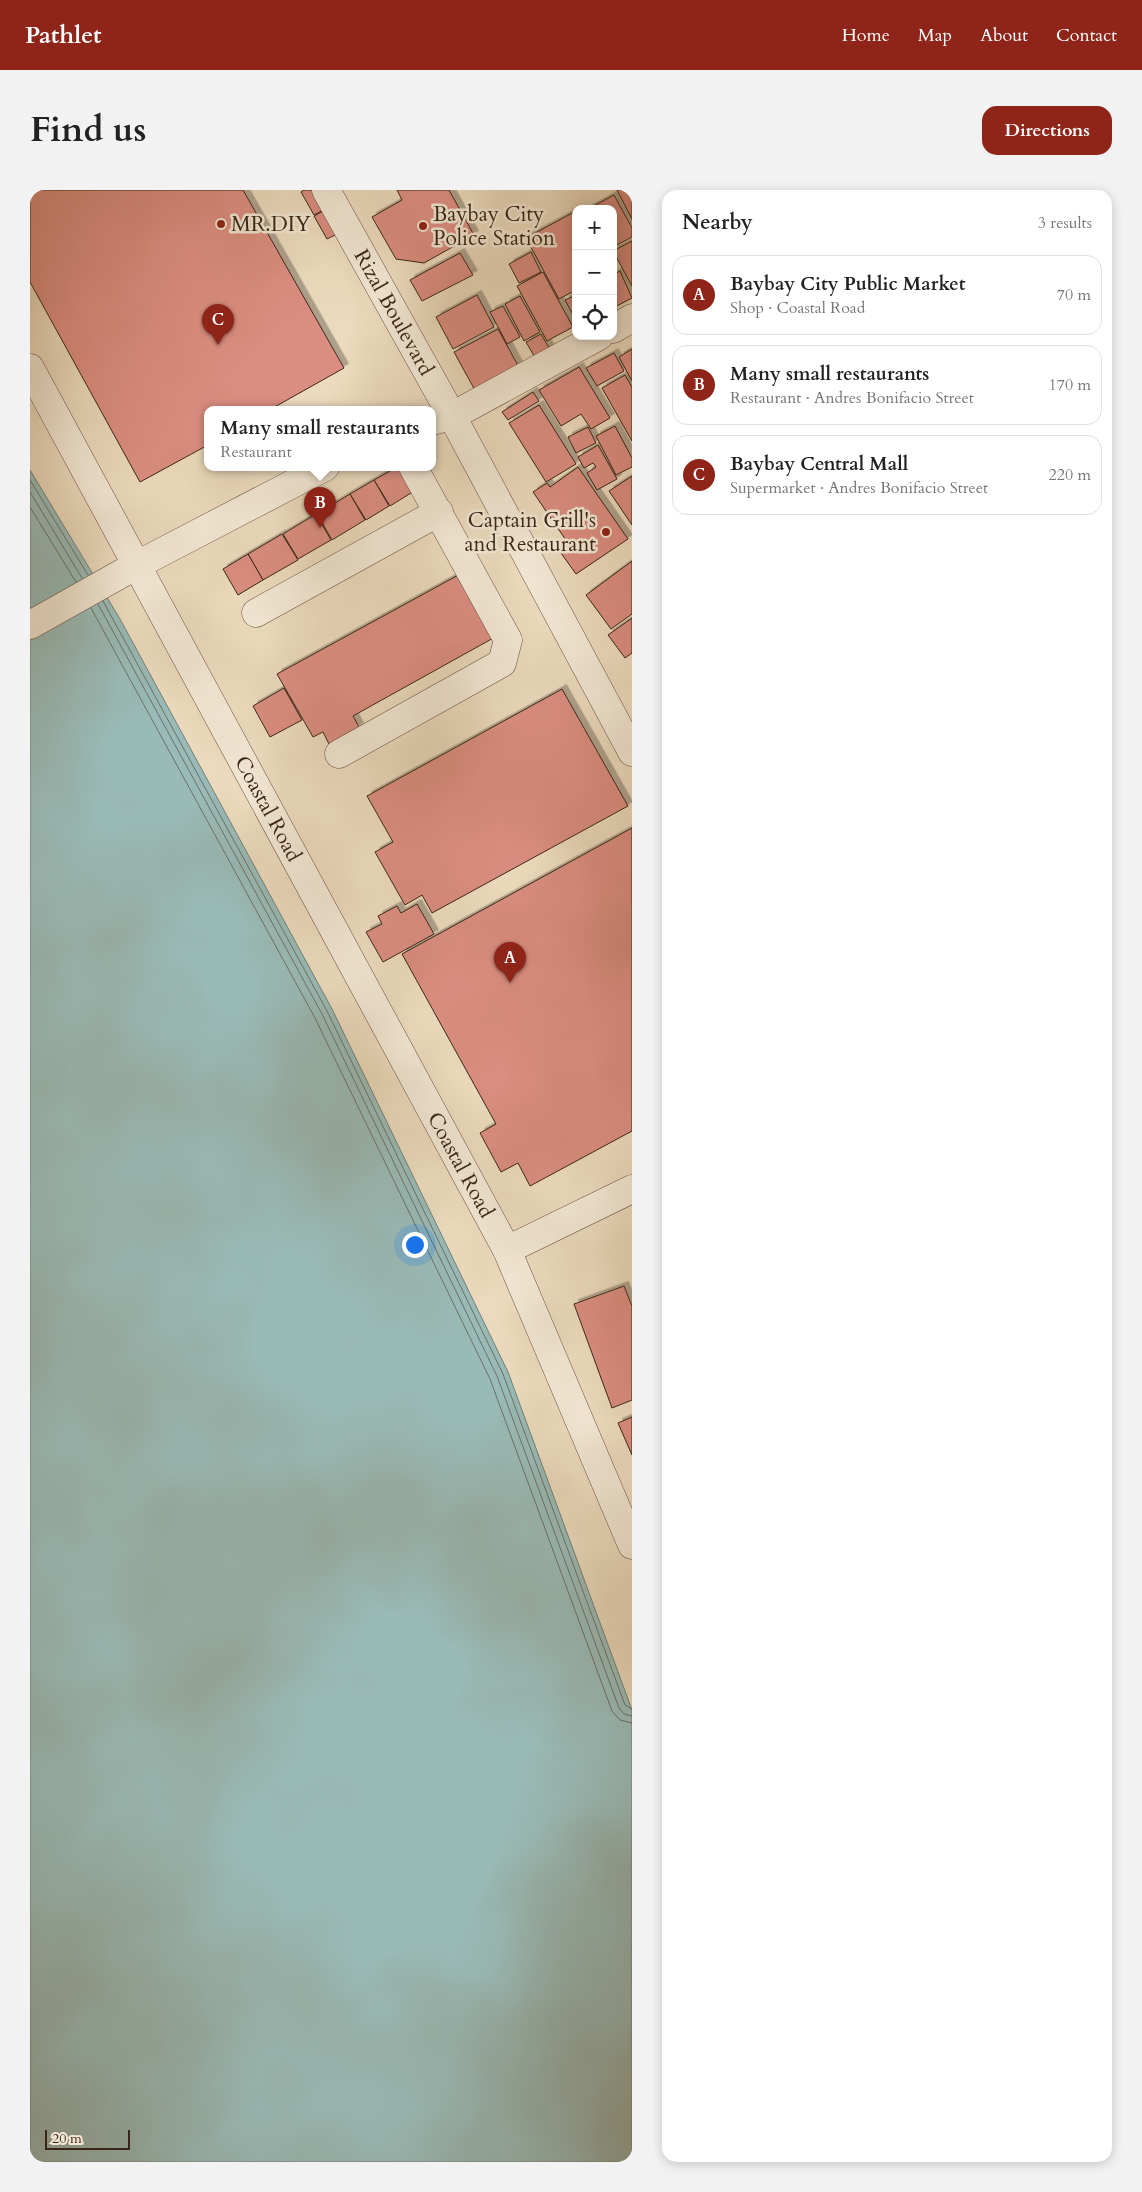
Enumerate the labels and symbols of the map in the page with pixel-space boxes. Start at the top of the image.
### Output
place label: Baybay City Police Station [433,200,555,253]
place label: MR.DIY [231,210,311,239]
marker: MR.DIY [215,218,227,230]
marker: Baybay City Police Station [417,220,429,232]
street label: Rizal Boulevard [347,244,441,381]
pin: C [202,304,234,345]
pin: B [304,487,336,528]
place label: Captain Grill's and Restaurant [465,506,596,559]
marker: Captain Grill's and Restaurant [600,526,612,538]
street label: Coastal Road [228,751,309,867]
pin: A [494,942,526,983]
street label: Coastal Road [421,1107,501,1223]
your location [402,1232,428,1258]
scale bar [45,2127,130,2150]

